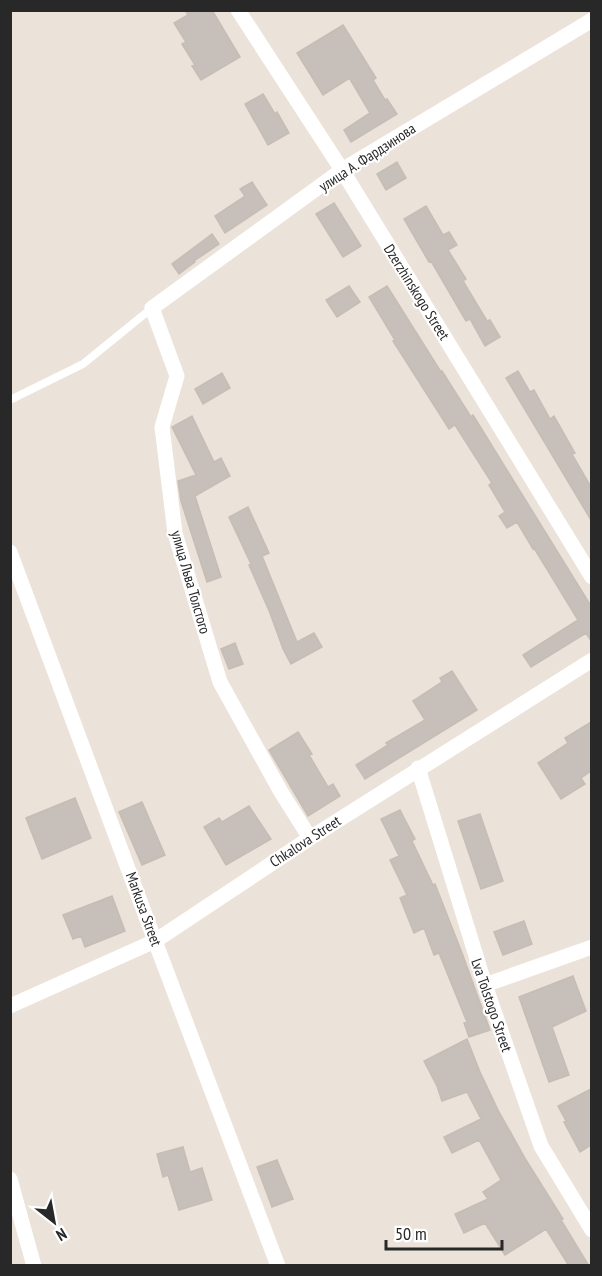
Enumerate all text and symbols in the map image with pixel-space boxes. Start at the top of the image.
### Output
street label: улица А. Фардзинова [315,119,419,195]
street label: Dzerzhinskogo Street [380,241,454,343]
street label: улица Льва Толстого [167,528,215,636]
street label: Chkalova Street [266,811,344,871]
street label: Markusa Street [122,869,166,949]
street label: Lva Tolstogo Street [467,956,517,1054]
north arrow [24,1192,84,1252]
scale bar [386,1213,502,1251]
text: 50 m [395,1222,427,1245]
text: N [53,1224,71,1246]

